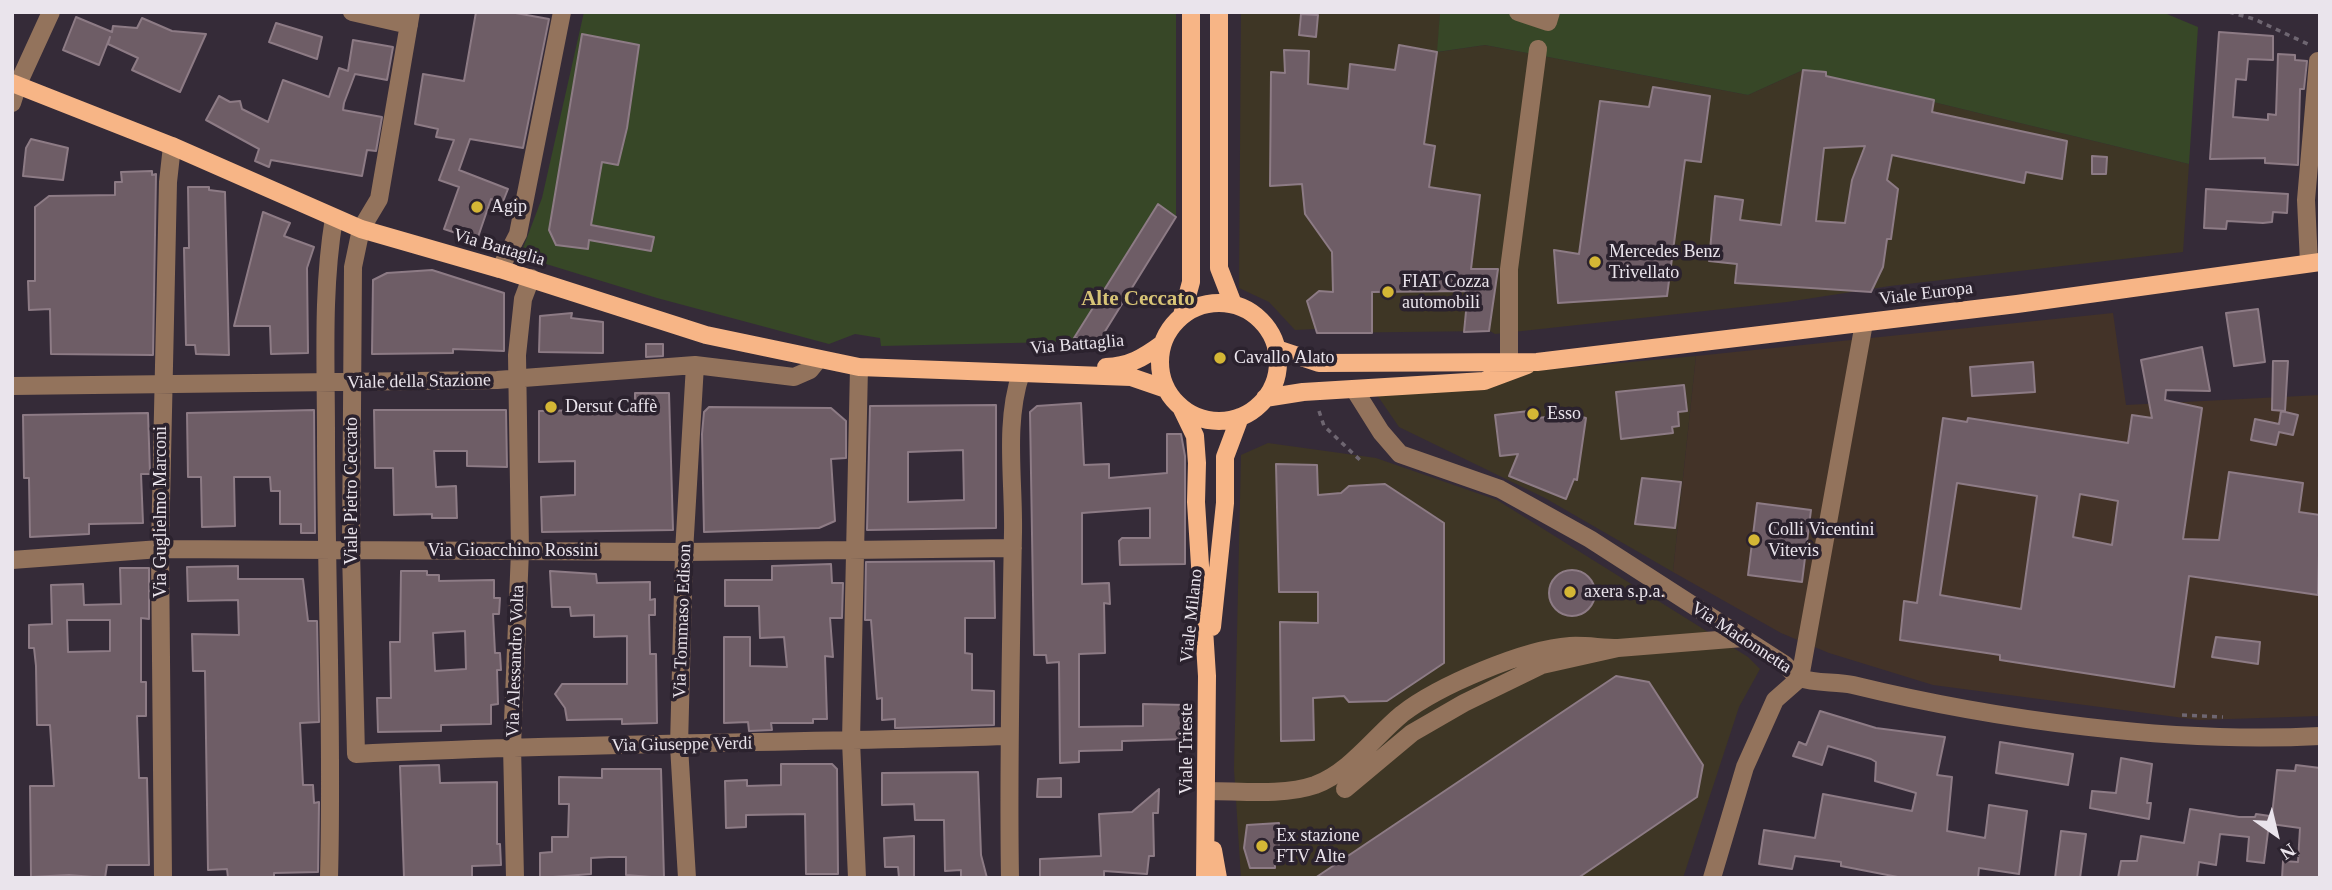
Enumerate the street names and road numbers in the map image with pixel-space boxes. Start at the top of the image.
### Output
street label: Via Battaglia [451,225,547,271]
street label: Viale Europa [1878,278,1974,310]
street label: Via Battaglia [1029,330,1125,360]
street label: Viale della Stazione [347,370,491,394]
street label: Viale Pietro Ceccato [341,417,363,565]
street label: Via Guglielmo Marconi [150,426,172,598]
street label: Via Gioacchino Rossini [428,540,598,562]
street label: Via Tommaso Edison [670,543,696,699]
street label: Viale Milano [1176,568,1208,664]
street label: Via Alessandro Volta [503,584,529,738]
street label: Via Madonnetta [1687,598,1795,678]
street label: Viale Trieste [1176,703,1198,795]
street label: Via Giuseppe Verdi [611,733,753,757]

